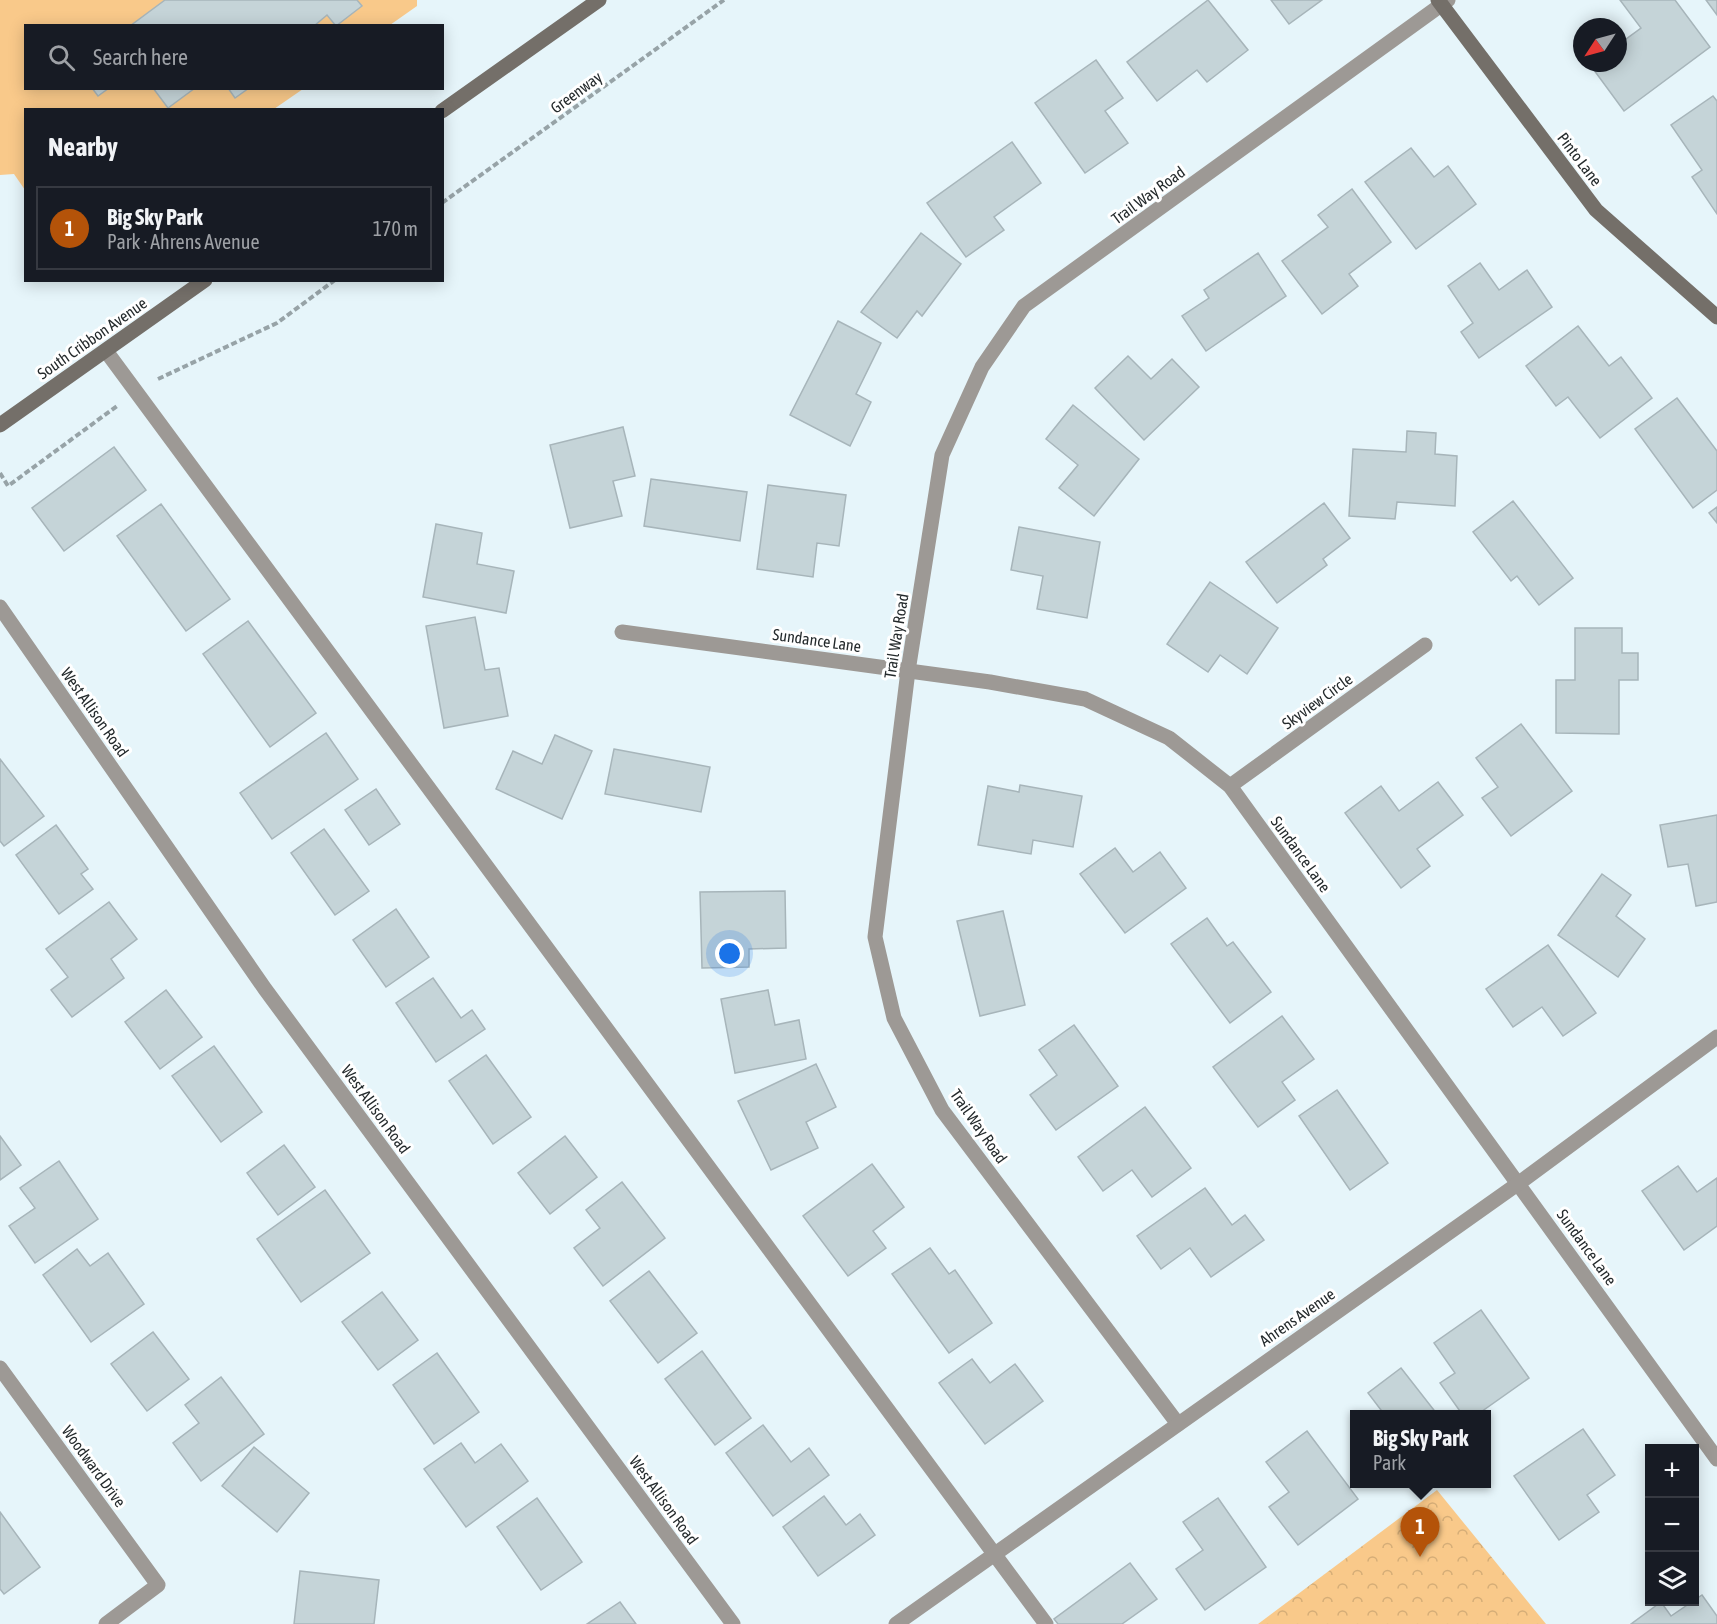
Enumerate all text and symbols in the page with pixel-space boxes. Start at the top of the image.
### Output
north arrow [1573,18,1627,72]
search box [24,24,444,90]
icon: search [45,41,78,74]
text: Search here [93,44,188,70]
street label: Greenway [547,67,606,117]
street label: Pinto Lane [1554,129,1606,189]
text: Nearby [48,132,118,162]
street label: Trail Way Road [1108,162,1189,228]
text: Big Sky Park [107,204,203,230]
text: 1 [65,217,74,240]
text: 170 m [373,217,418,240]
text: Park · Ahrens Avenue [107,230,260,253]
street label: South Cribbon Avenue [34,294,150,382]
street label: Trail Way Road [880,592,913,680]
street label: Sundance Lane [772,625,862,655]
street label: West Allison Road [58,664,132,760]
street label: Skyview Circle [1278,670,1356,733]
street label: Sundance Lane [1268,813,1334,895]
your location [715,939,744,968]
street label: West Allison Road [338,1061,414,1157]
street label: Trail Way Road [946,1086,1011,1167]
street label: Sundance Lane [1554,1206,1620,1288]
street label: Ahrens Avenue [1256,1285,1338,1349]
popup [1350,1410,1491,1488]
street label: Woodward Drive [58,1422,130,1510]
text: Big Sky Park [1373,1425,1468,1451]
map controls [1645,1444,1699,1606]
button: + [1645,1444,1699,1498]
text: Park [1373,1451,1406,1474]
street label: West Allison Road [626,1452,702,1548]
button: − [1645,1498,1699,1552]
pin: 1 [1400,1508,1440,1557]
button: layers [1645,1552,1699,1606]

